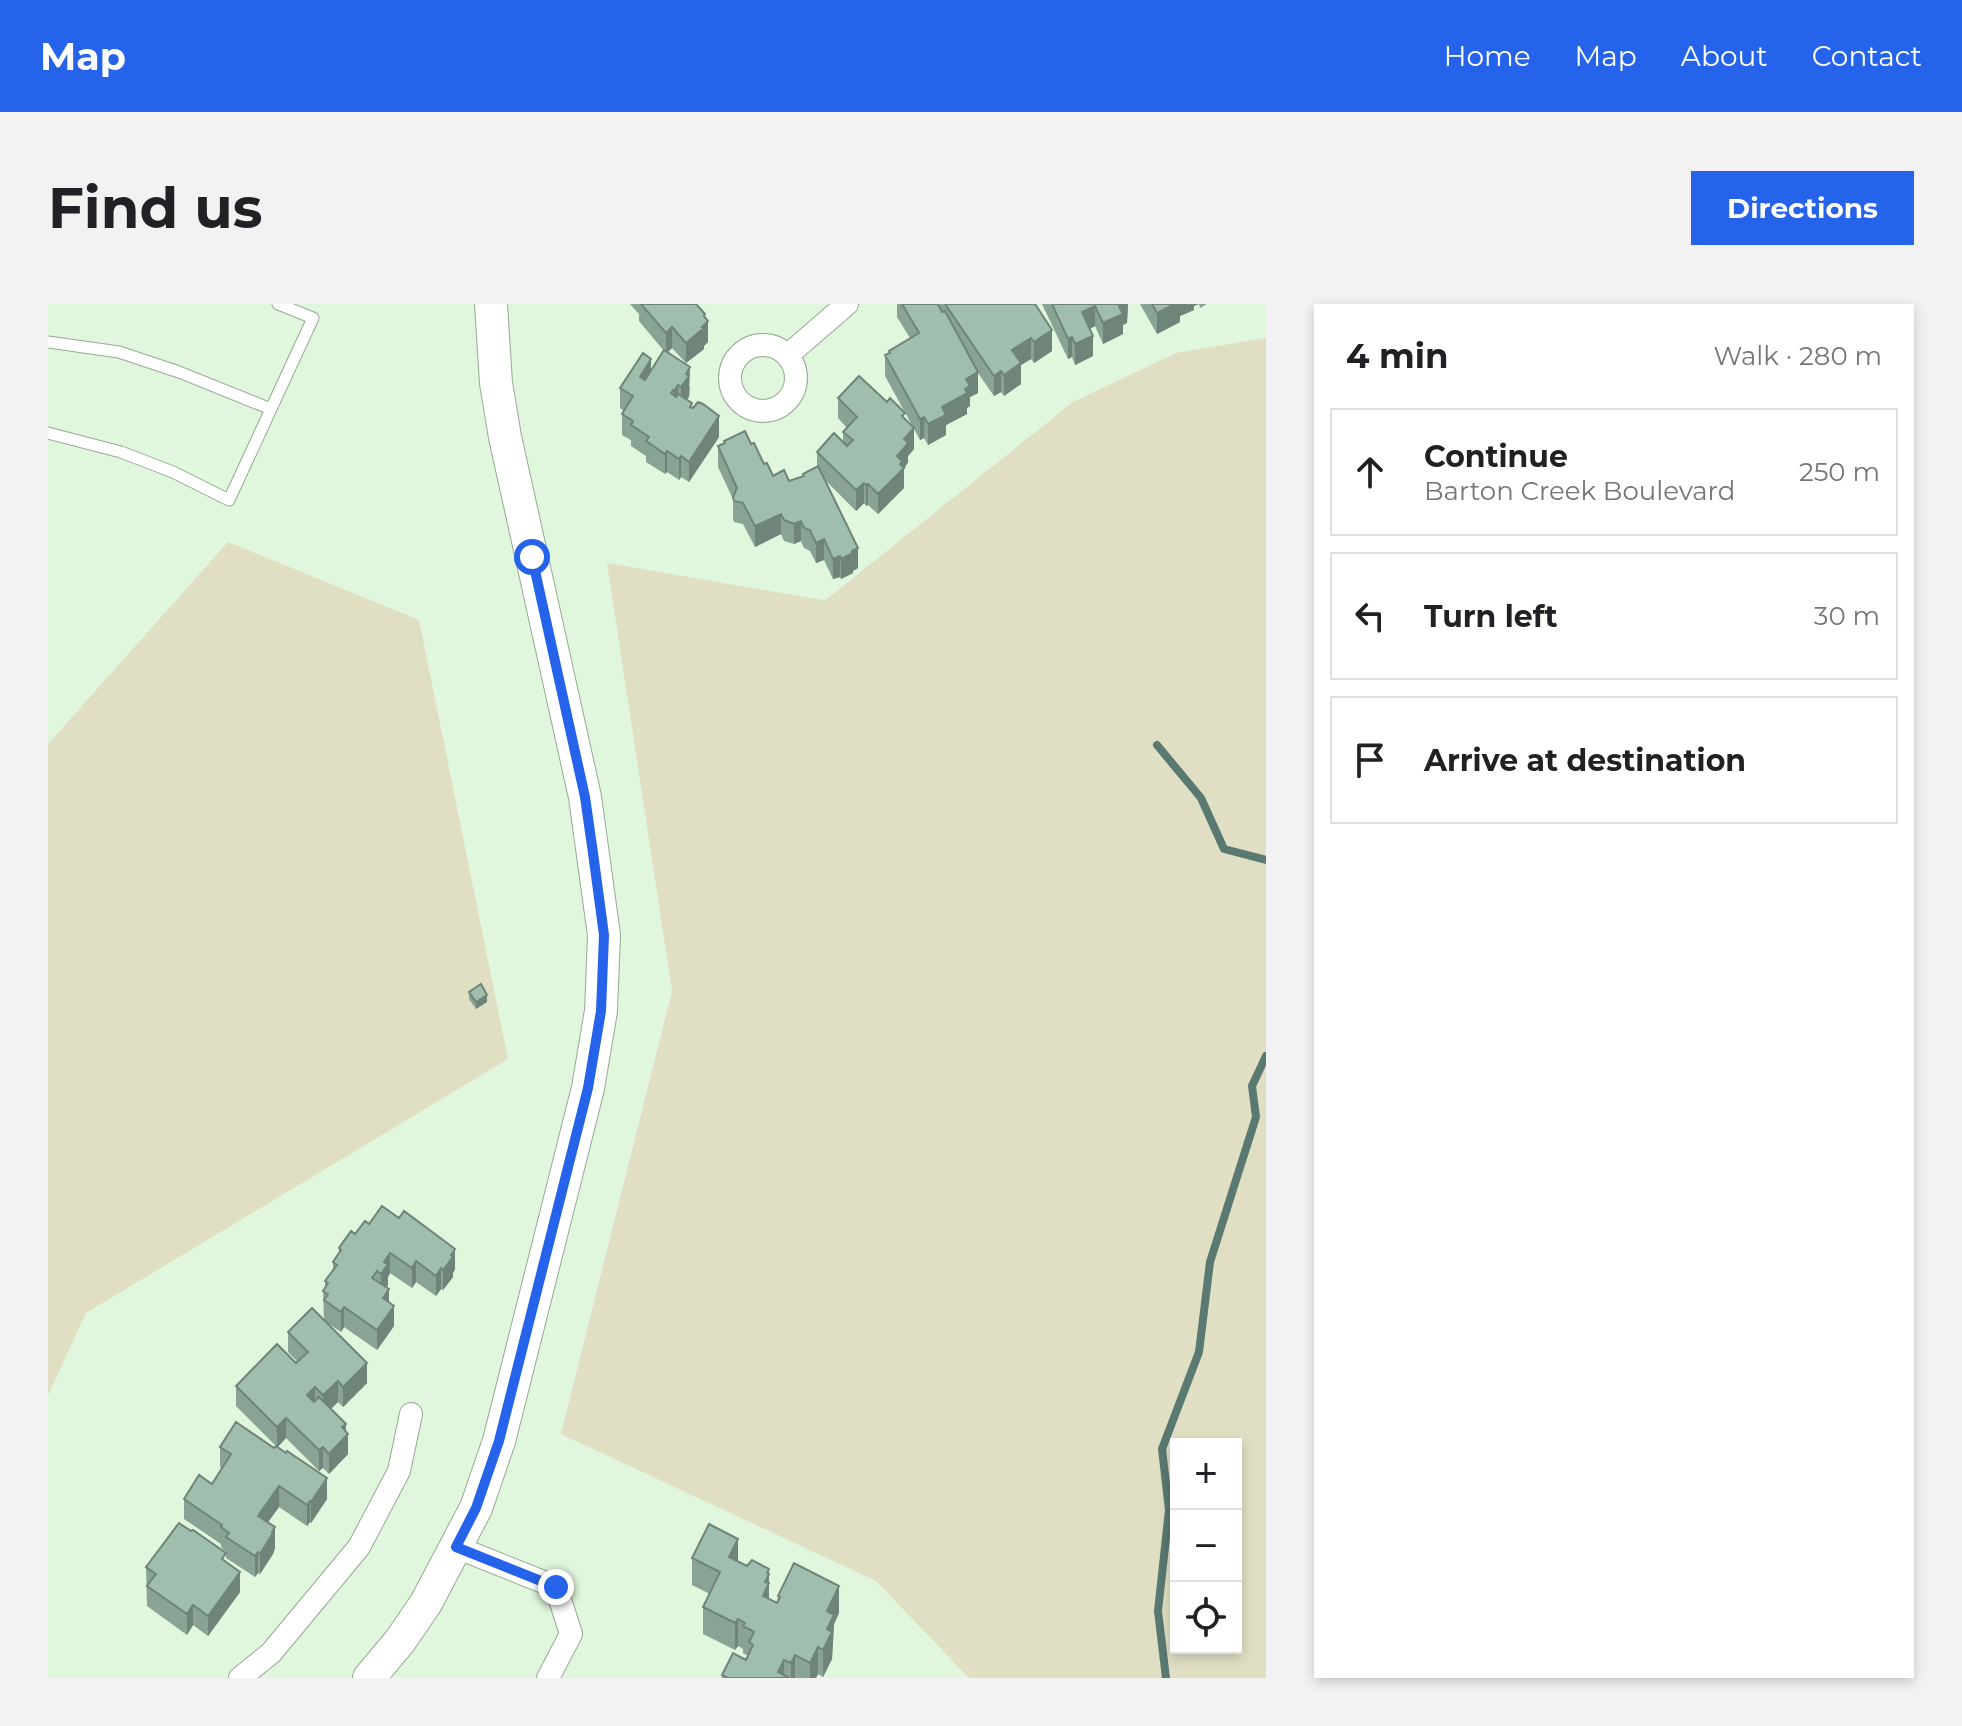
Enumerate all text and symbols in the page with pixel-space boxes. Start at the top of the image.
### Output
text: Map [40,33,126,80]
text: Home [1444,39,1531,73]
text: Map [1575,39,1637,73]
text: About [1681,39,1768,73]
text: Contact [1812,39,1922,73]
button: Directions [1691,171,1914,245]
text: Find us [48,174,262,242]
text: 4 min [1346,335,1448,377]
text: Walk · 280 m [1714,340,1882,372]
text: Continue [1424,438,1568,475]
icon: ahead [1348,450,1392,494]
text: 250 m [1799,456,1880,488]
text: Barton Creek Boulevard [1424,475,1735,507]
route start [514,539,550,575]
icon: left [1348,594,1392,638]
text: Turn left [1424,598,1557,635]
text: 30 m [1814,600,1880,632]
icon: arrive [1348,738,1392,782]
text: Arrive at destination [1424,742,1746,779]
map controls [1170,1438,1242,1654]
button: + [1170,1438,1242,1510]
button: − [1170,1510,1242,1582]
route end [538,1569,574,1605]
button: locate [1170,1582,1242,1654]

